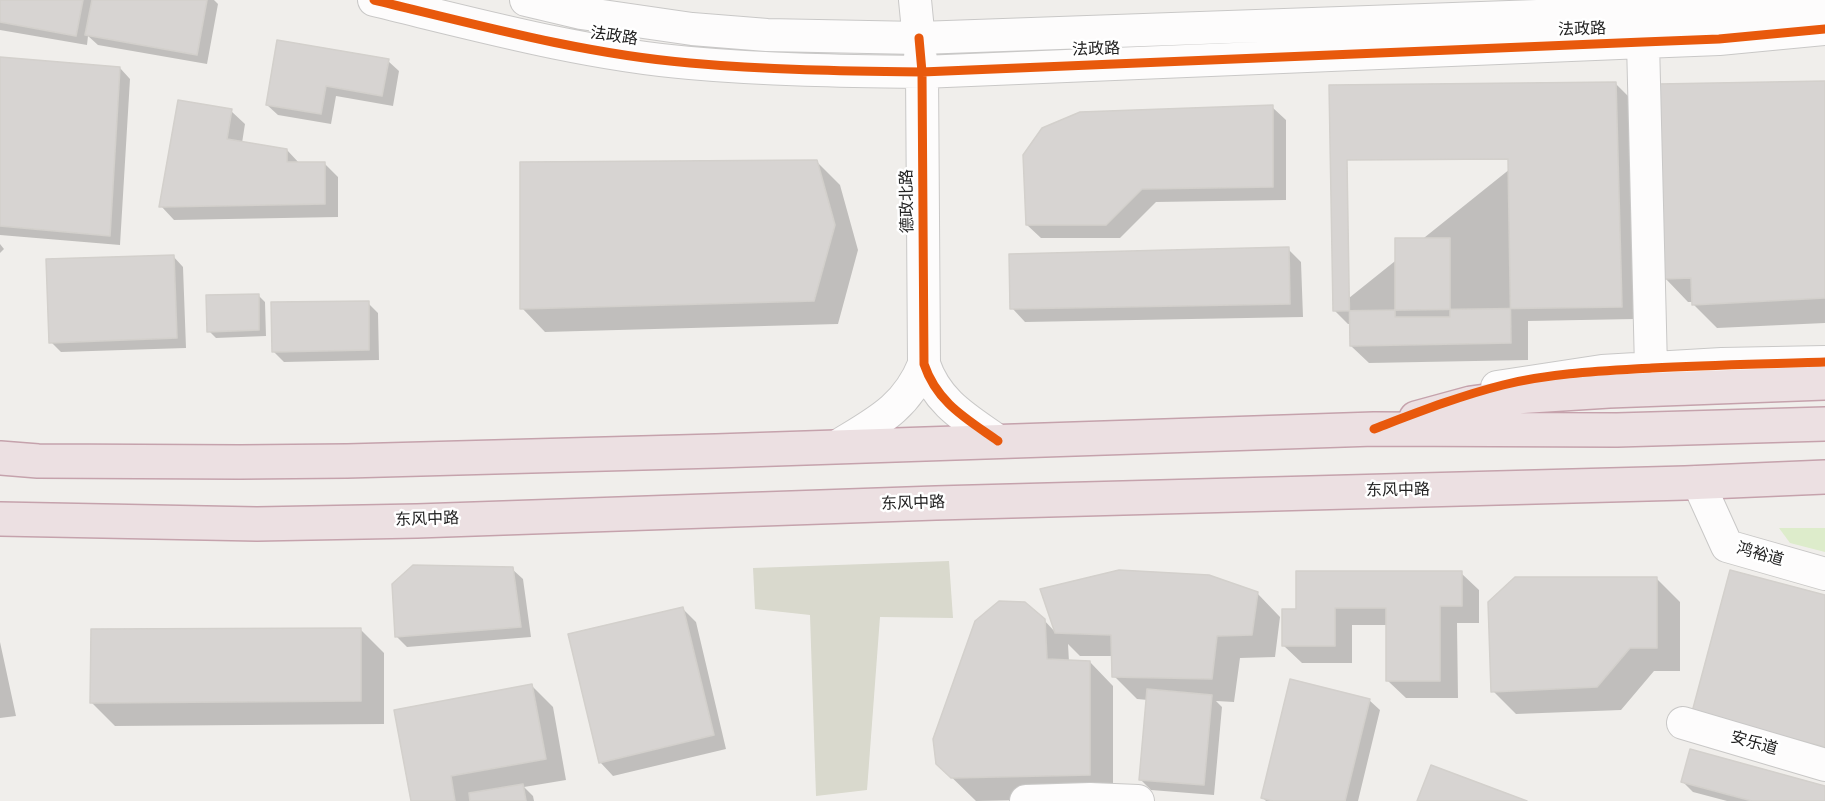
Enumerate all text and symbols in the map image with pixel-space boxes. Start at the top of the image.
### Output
street label: 法政路 [1558,20,1606,40]
street label: 法政路 [589,24,639,50]
street label: 法政路 [1072,40,1120,60]
street label: 德政北路 [898,169,918,233]
street label: 东风中路 [1366,481,1430,501]
street label: 东风中路 [881,493,945,515]
street label: 东风中路 [395,509,459,531]
street label: 鸿裕道 [1734,539,1786,571]
street label: 安乐道 [1728,728,1780,760]

